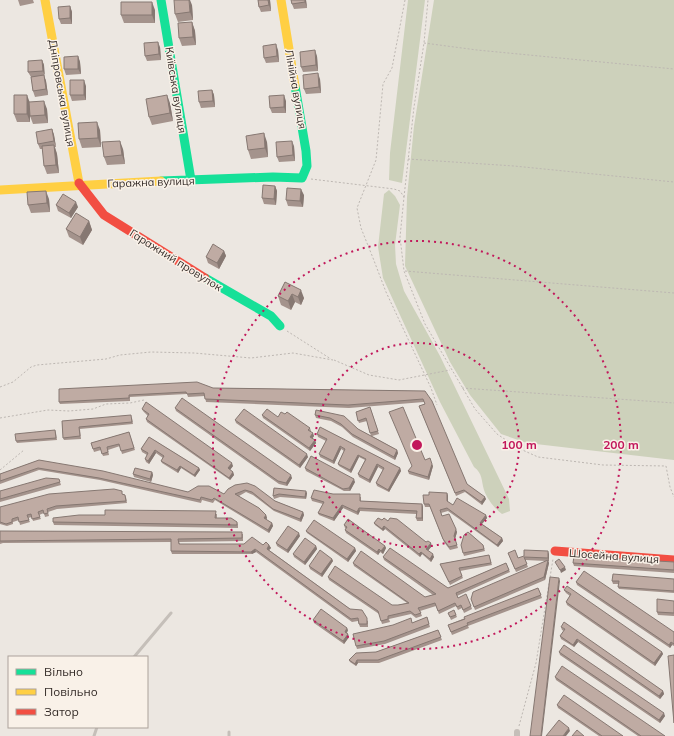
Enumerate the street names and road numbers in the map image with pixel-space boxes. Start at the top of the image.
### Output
street label: Дніпровська вулиця [46,38,78,148]
street label: Київська вулиця [162,46,190,134]
street label: Лінійна вулиця [282,48,310,130]
street label: Гаражна вулиця [107,173,195,191]
street label: Гаражний провулок [127,226,225,294]
street label: Шосейна вулиця [569,546,659,566]

